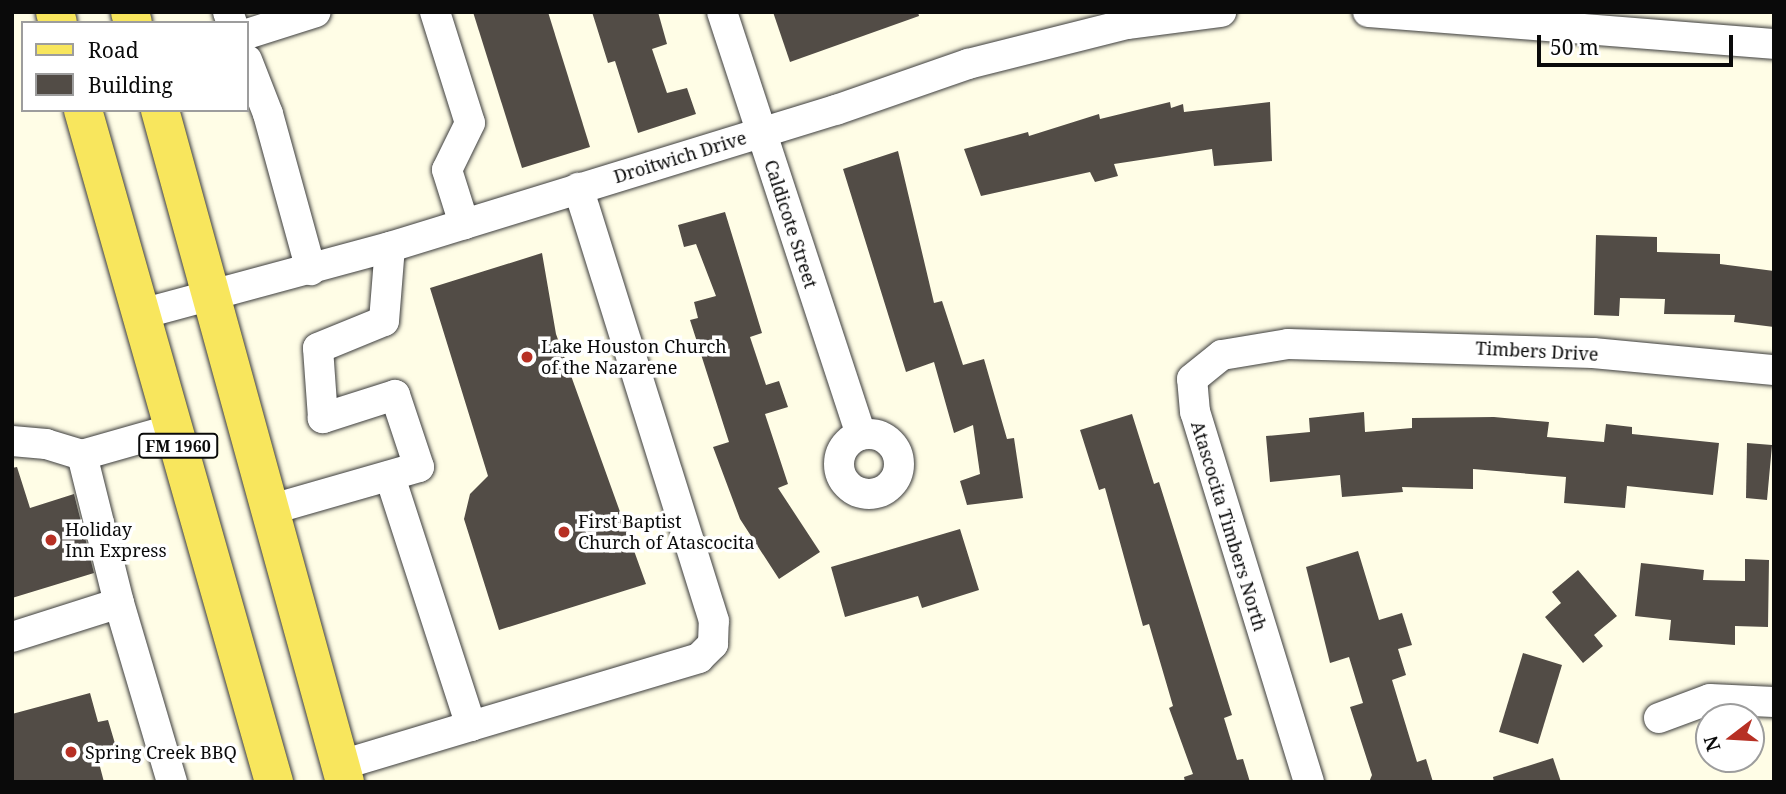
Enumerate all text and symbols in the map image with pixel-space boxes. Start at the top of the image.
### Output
legend [21,21,248,112]
scale bar [1541,21,1737,65]
text: 50 m [1550,33,1599,61]
text: Road [88,36,139,64]
text: Building [88,71,173,99]
street label: Droitwich Drive [611,127,749,187]
street label: Caldicote Street [760,157,822,291]
place label: Lake Houston Church of the Nazarene [541,336,727,378]
street label: Timbers Drive [1475,337,1599,365]
marker: Lake Houston Church of the Nazarene [519,349,535,365]
street label: Atascocita Timbers North [1187,418,1271,634]
road number: FM 1960 [138,434,218,458]
place label: First Baptist Church of Atascocita [578,511,755,554]
place label: Holiday Inn Express [65,519,167,562]
marker: First Baptist Church of Atascocita [556,524,572,540]
marker: Holiday Inn Express [43,532,59,548]
north arrow [1695,703,1765,773]
text: N [1697,733,1726,755]
place label: Spring Creek BBQ [85,741,237,763]
marker: Spring Creek BBQ [63,744,79,760]

